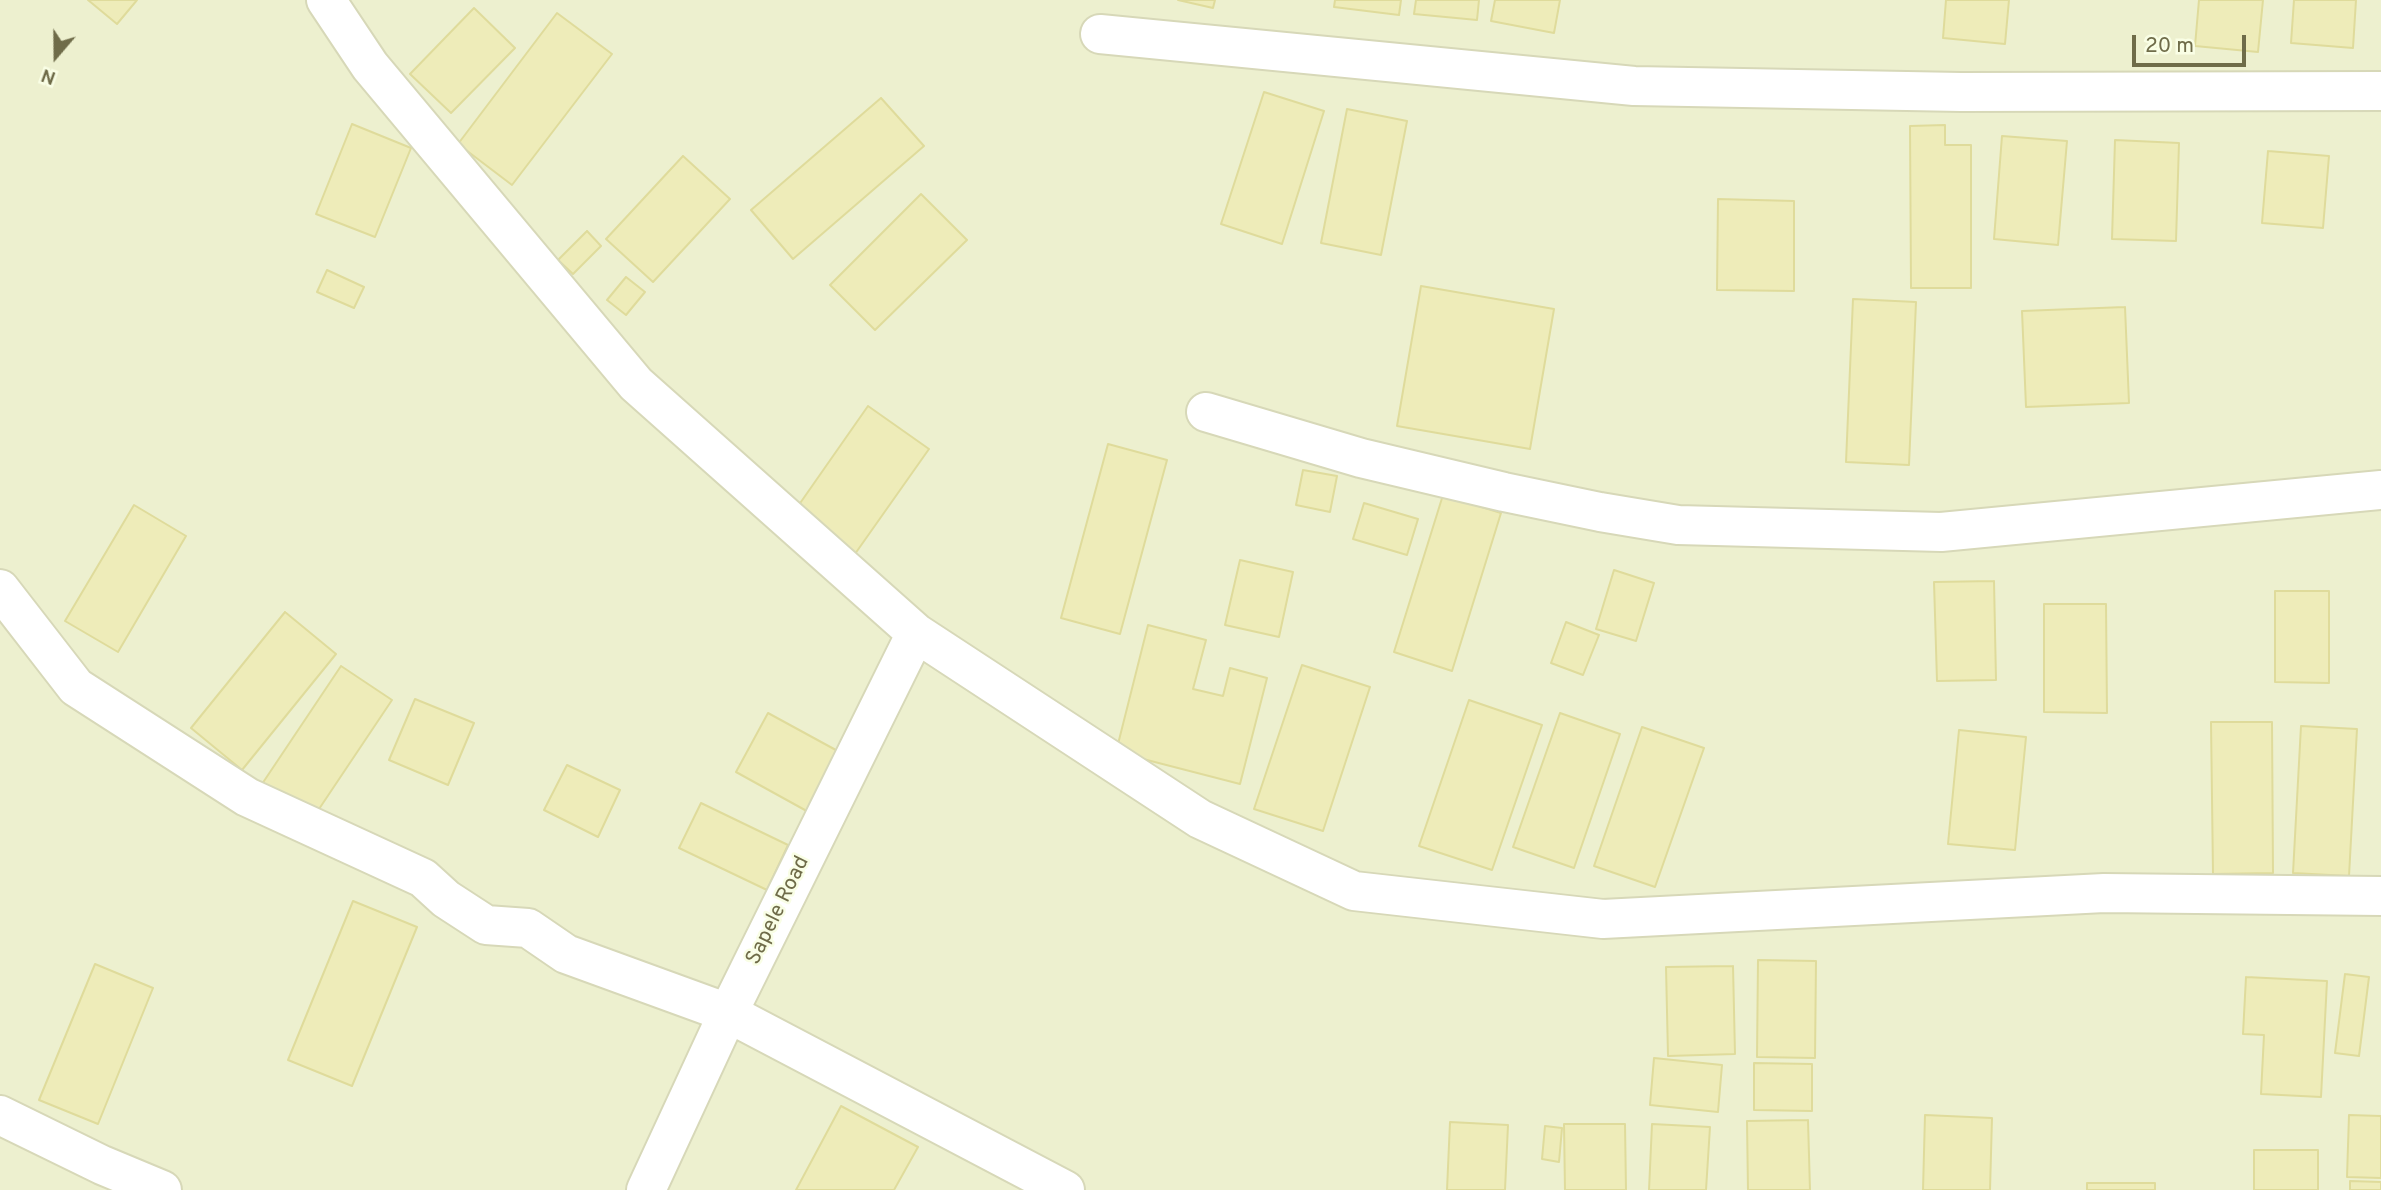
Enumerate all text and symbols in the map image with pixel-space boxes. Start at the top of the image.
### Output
north arrow [21,21,91,91]
scale bar [2136,21,2250,65]
text: 20 m [2145,33,2194,60]
text: N [38,62,59,89]
street label: Sapele Road [742,853,816,969]

